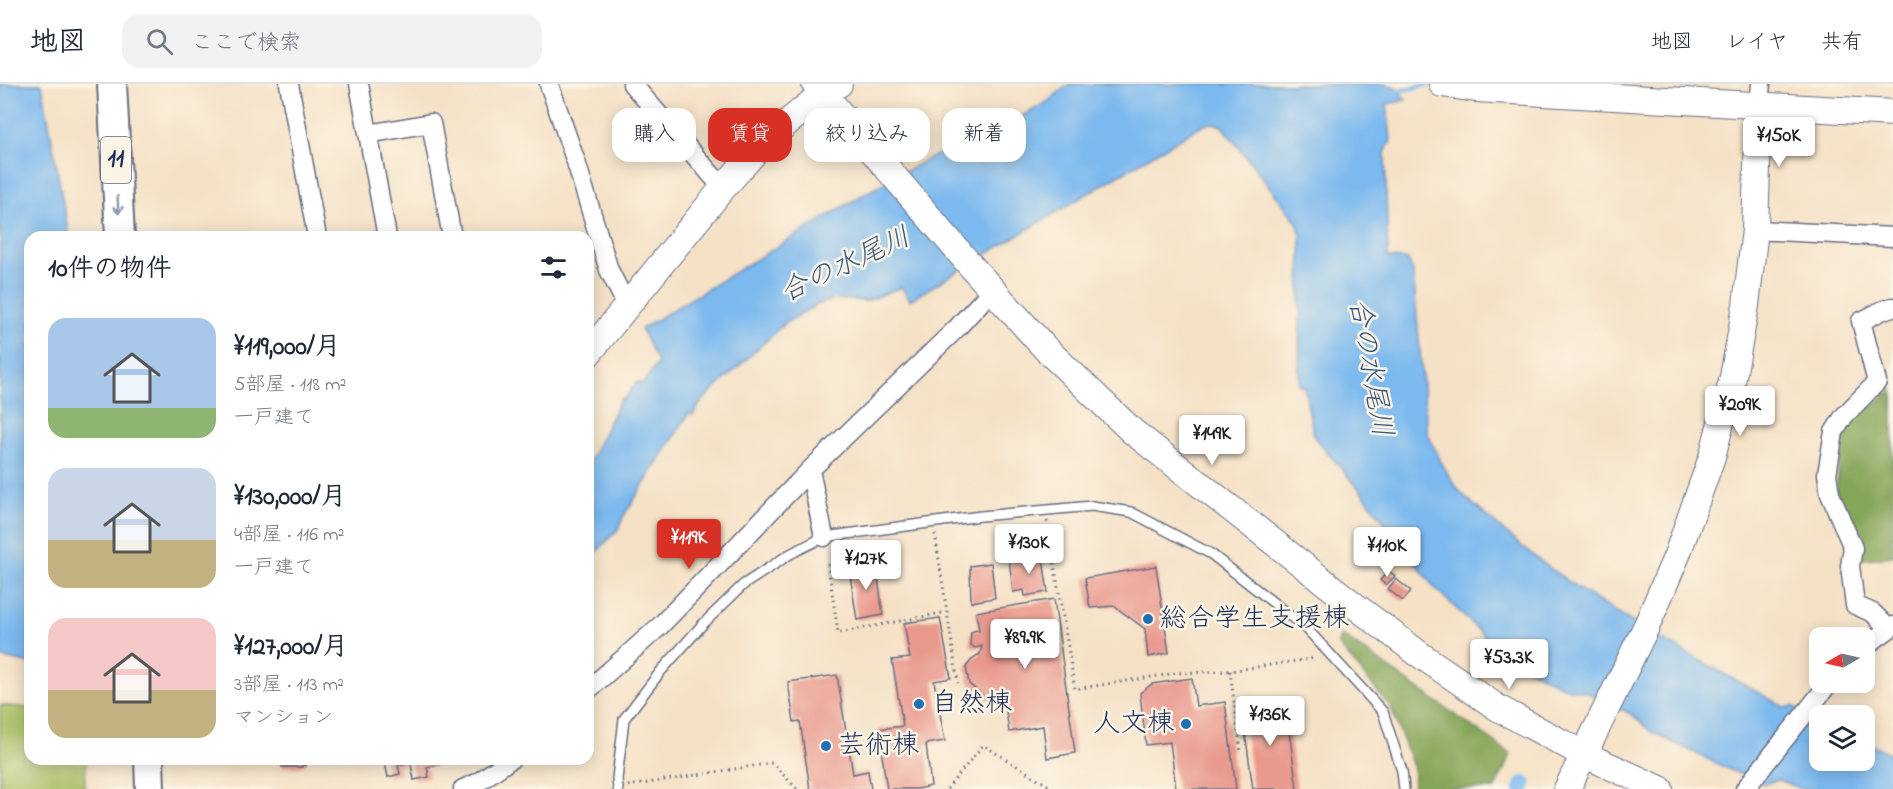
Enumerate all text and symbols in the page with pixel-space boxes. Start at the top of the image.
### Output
search box [122,14,542,68]
text: 地図 [30,23,86,64]
icon: search [143,25,176,58]
text: ここで検索 [191,28,301,60]
text: 地図 [1651,28,1693,58]
text: レイヤ [1726,28,1788,58]
text: 共有 [1821,28,1863,58]
chip: 購入 [612,108,696,162]
chip: 賃貸 [708,108,792,162]
chip: 絞り込み [804,108,930,162]
chip: 新着 [942,108,1026,162]
pin: ¥150K [1737,117,1821,168]
text: ¥150K [1757,122,1801,151]
road number: 11 [101,137,131,183]
one-way arrow [113,195,124,215]
water label: 合の水尾川 [774,218,918,314]
text: 10件の物件 [48,251,172,289]
icon: filters [537,251,570,284]
water label: 合の水尾川 [1337,295,1401,441]
text: ¥119,000/月 [234,329,341,367]
icon: home [96,342,168,414]
text: 5部屋 · 118 m² [234,371,346,400]
pin: ¥209K [1698,386,1782,437]
text: ¥209K [1719,391,1761,420]
text: 一戸建て [234,404,314,433]
pin: ¥149K [1170,415,1254,466]
text: ¥149K [1193,420,1231,449]
text: ¥130,000/月 [234,479,347,517]
icon: home [96,492,168,564]
pin: ¥119K [647,519,731,570]
text: 4部屋 · 116 m² [234,521,344,550]
text: ¥119K [671,524,707,553]
pin: ¥130K [987,524,1071,575]
pin: ¥110K [1345,527,1429,578]
text: ¥130K [1009,529,1049,558]
text: ¥110K [1368,532,1406,561]
pin: ¥127K [824,540,908,591]
text: ¥127K [845,545,887,574]
text: 一戸建て [234,554,314,583]
place label: 総合学生支援棟 [1160,600,1349,639]
marker: 総合学生支援棟 [1141,612,1155,626]
pin: ¥89.9K [976,619,1074,670]
text: ¥89.9K [1004,624,1046,653]
north arrow [1809,627,1875,693]
map controls [1809,627,1875,771]
text: ¥127,000/月 [234,629,348,667]
pin: ¥53.3K [1460,639,1558,690]
icon: home [96,642,168,714]
text: ¥53.3K [1484,644,1534,673]
text: 3部屋 · 113 m² [234,671,344,700]
place label: 自然棟 [931,685,1012,724]
pin: ¥136K [1228,696,1312,747]
marker: 自然棟 [912,697,926,711]
text: ¥136K [1250,701,1290,730]
text: マンション [234,704,333,733]
place label: 人文棟 [1093,705,1174,744]
button: layers [1809,705,1875,771]
marker: 人文棟 [1179,717,1193,731]
place label: 芸術棟 [838,727,919,766]
marker: 芸術棟 [819,739,833,753]

